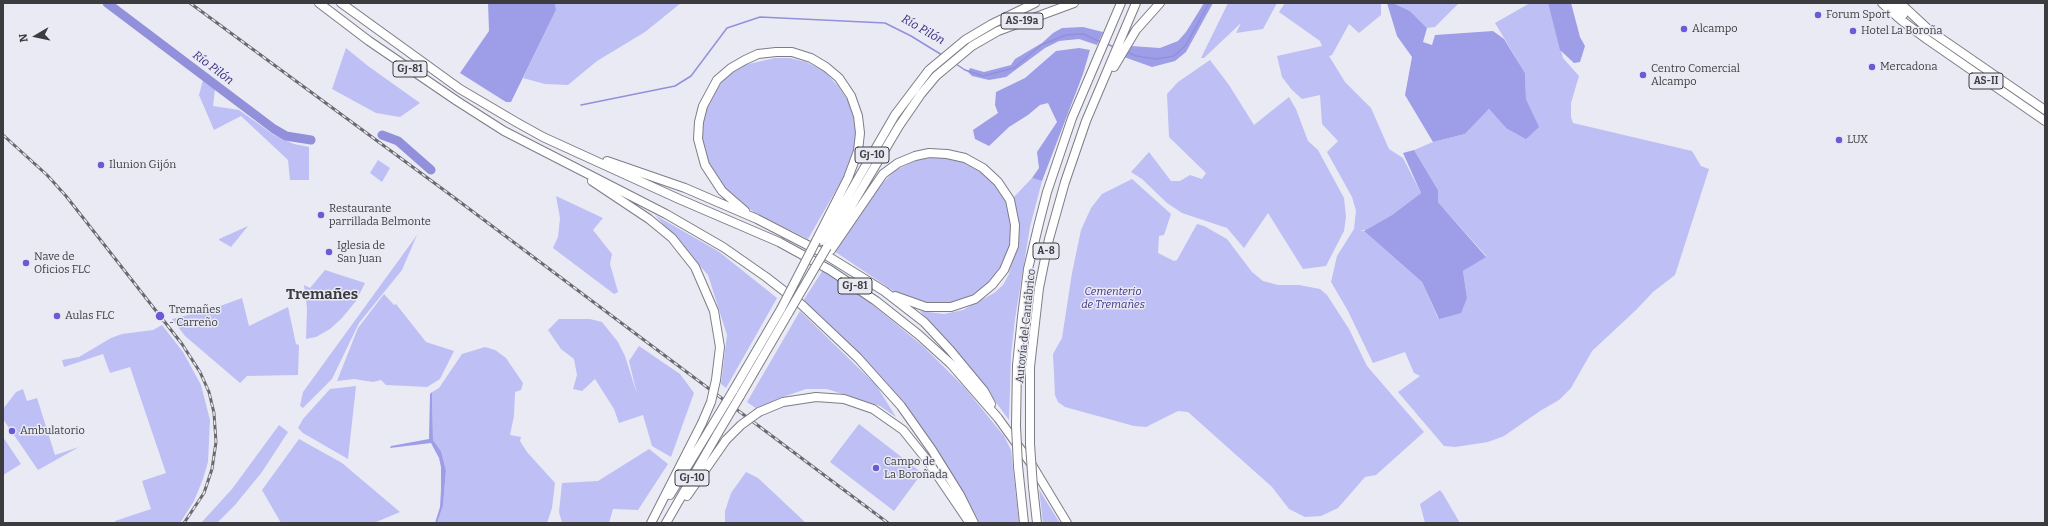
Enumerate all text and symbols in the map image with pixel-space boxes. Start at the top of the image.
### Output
place label: Forum Sport [1826,8,1890,22]
marker: Forum Sport [1813,10,1823,20]
water label: Río Pilón [899,12,947,48]
road number: AS-19a [1001,13,1043,29]
north arrow [16,16,56,56]
place label: Alcampo [1692,22,1738,36]
marker: Alcampo [1679,24,1689,34]
place label: Hotel La Boroña [1861,24,1942,38]
marker: Hotel La Boroña [1848,26,1858,36]
text: N [17,33,31,43]
water label: Río Pilón [190,48,236,88]
place label: Mercadona [1880,60,1938,74]
road number: GJ-81 [393,61,427,77]
place label: Centro Comercial Alcampo [1651,62,1740,88]
marker: Mercadona [1867,62,1877,72]
marker: Centro Comercial Alcampo [1638,70,1648,80]
road number: AS-II [1969,73,2003,89]
place label: LUX [1847,133,1868,147]
marker: LUX [1834,135,1844,145]
road number: GJ-10 [855,147,889,163]
place label: Ilunion Gijón [109,158,176,172]
marker: Ilunion Gijón [96,160,106,170]
place label: Restaurante parrillada Belmonte [329,202,431,228]
marker: Restaurante parrillada Belmonte [316,210,326,220]
place label: Iglesia de San Juan [337,239,385,265]
road number: A-8 [1033,243,1059,259]
marker: Iglesia de San Juan [324,247,334,257]
place label: Nave de Oficios FLC [34,250,90,276]
marker: Nave de Oficios FLC [21,258,31,268]
street label: Autovía del Cantábrico [1013,268,1039,384]
road number: GJ-81 [838,278,872,294]
park label: Cementerio de Tremañes [1081,285,1145,311]
district label: Tremañes [286,286,358,304]
place label: Tremañes - Carreño [169,303,221,329]
place label: Aulas FLC [65,309,114,323]
marker: Tremañes - Carreño [154,310,166,322]
marker: Aulas FLC [52,311,62,321]
place label: Ambulatorio [20,424,85,438]
marker: Ambulatorio [7,426,17,436]
place label: Campo de La Boroñada [884,455,948,481]
marker: Campo de La Boroñada [871,463,881,473]
road number: GJ-10 [675,470,709,486]

